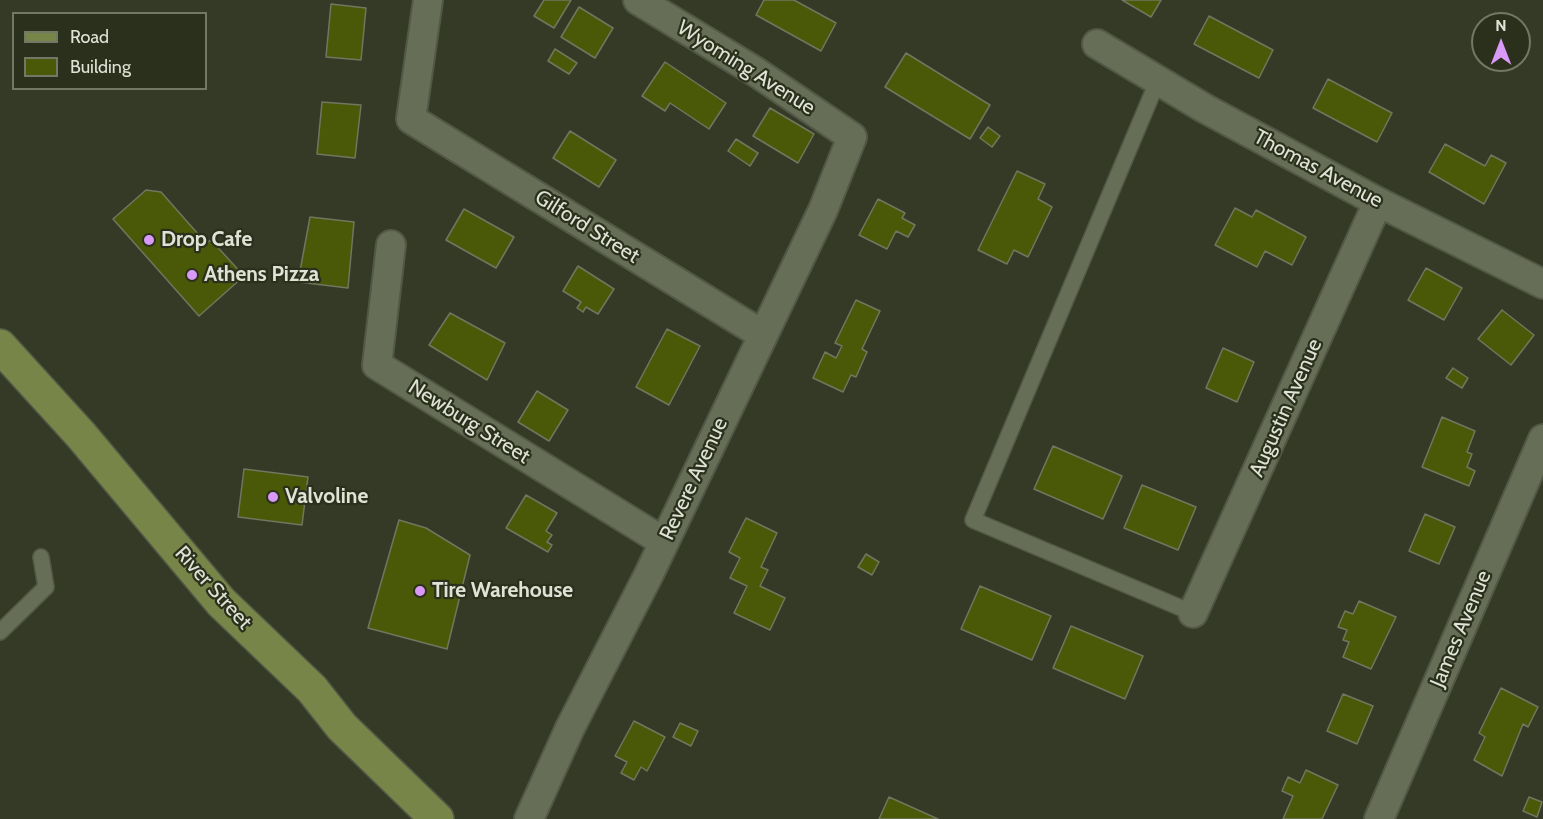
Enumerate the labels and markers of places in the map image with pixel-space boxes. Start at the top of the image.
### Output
place label: Drop Cafe [161,227,252,253]
marker: Drop Cafe [142,233,156,247]
place label: Athens Pizza [204,262,319,288]
marker: Athens Pizza [185,268,199,282]
place label: Valvoline [285,484,368,510]
marker: Valvoline [266,490,280,504]
place label: Tire Warehouse [432,578,573,604]
marker: Tire Warehouse [413,584,427,598]

